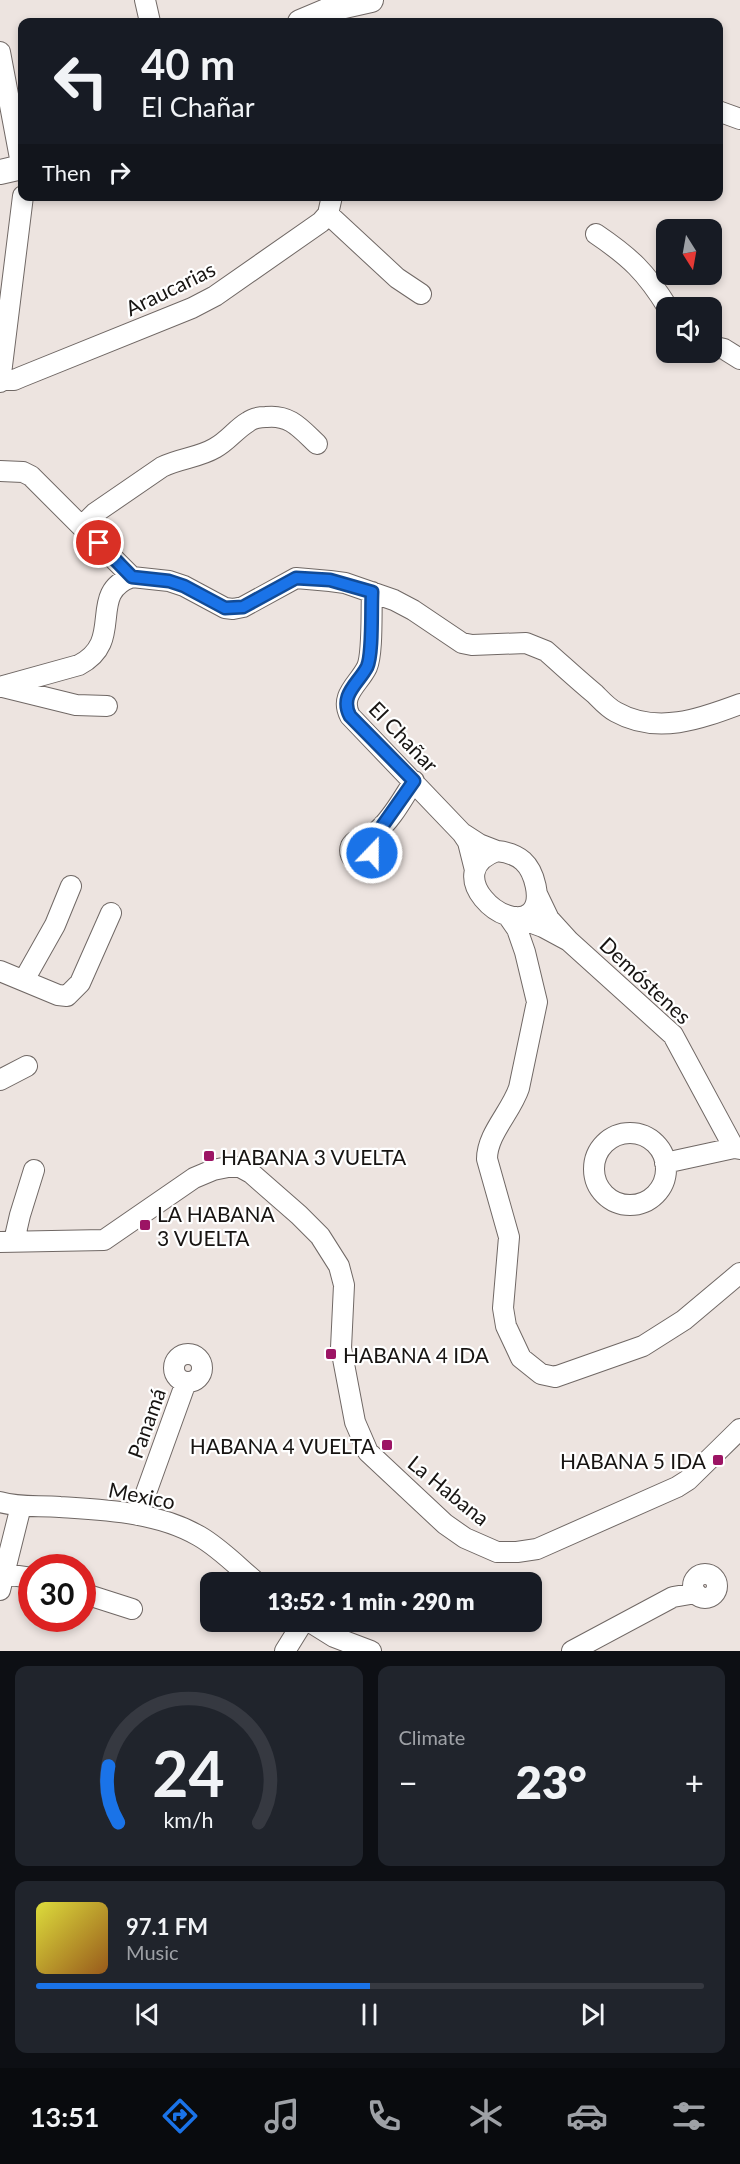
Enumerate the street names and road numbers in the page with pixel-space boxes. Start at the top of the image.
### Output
street label: Araucarias [121,256,219,320]
street label: El Chañar [364,696,444,777]
street label: Demóstenes [595,931,697,1029]
street label: Panamá [122,1385,170,1461]
street label: La Habana [403,1450,495,1530]
street label: Mexico [107,1476,178,1514]

